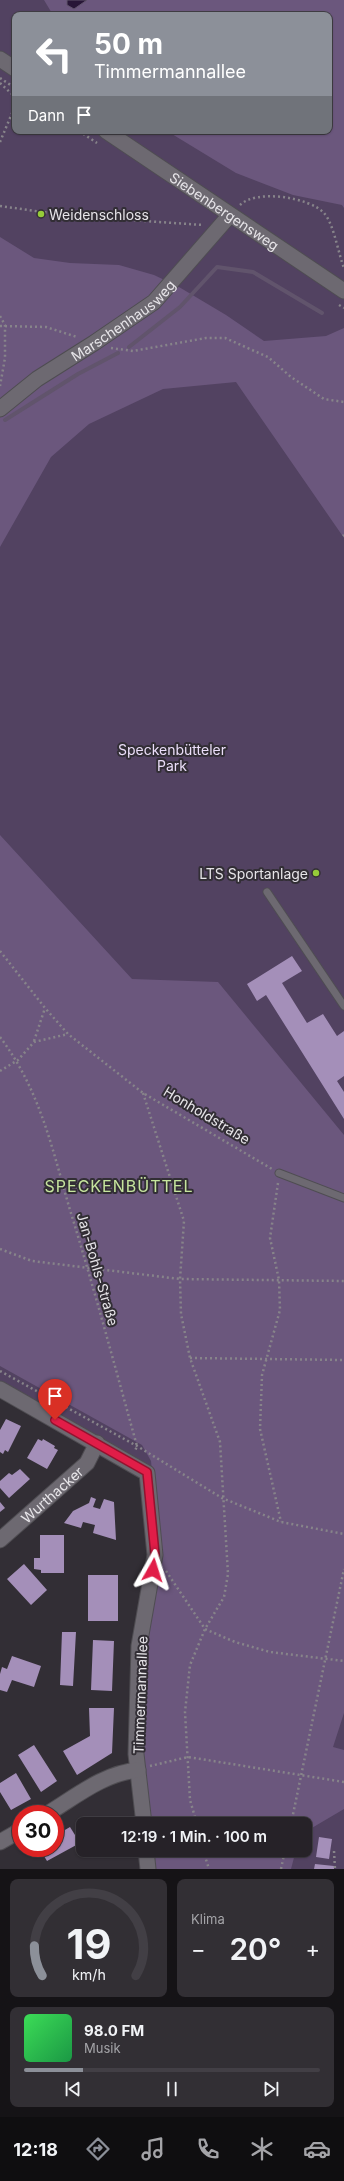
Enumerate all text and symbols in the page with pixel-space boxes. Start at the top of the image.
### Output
text: 50 m [94,27,163,61]
icon: left [28,28,80,80]
text: Timmermannallee [94,61,246,82]
icon: arrive [73,104,95,126]
text: Dann [28,106,65,125]
street label: Siebenbergensweg [167,168,282,253]
place label: Weidenschloss [49,206,149,223]
marker: Weidenschloss [36,209,46,219]
street label: Marschenhausweg [68,276,178,364]
park label: Speckenbütteler Park [118,741,226,774]
place label: LTS Sportanlage [199,865,308,882]
marker: LTS Sportanlage [311,868,321,878]
street label: Honholdstraße [161,1083,253,1147]
district label: SPECKENBÜTTEL [45,1176,193,1196]
street label: Jan-Bohls-Straße [74,1210,122,1328]
pin [38,1379,72,1420]
icon: arrive [44,1385,66,1407]
street label: Wurthacker [17,1462,86,1526]
position arrow [132,1549,174,1591]
street label: Timmermannallee [129,1636,151,1754]
speed limit sign: 30 [12,1805,64,1857]
text: 12:19 · 1 Min. · 100 m [121,1827,267,1846]
text: Klima [191,1911,225,1927]
text: 19 [66,1919,111,1969]
text: 20° [229,1931,282,1967]
text: − [191,1936,206,1962]
text: + [305,1936,320,1962]
text: km/h [72,1966,105,1983]
text: 98.0 FM [84,2021,144,2040]
text: Musik [84,2040,121,2056]
icon: previous [62,2078,84,2100]
icon: pause [161,2078,183,2100]
icon: next [260,2078,282,2100]
icon: directions [84,2135,112,2163]
icon: music [139,2135,167,2163]
icon: phone [194,2135,222,2163]
icon: climate [248,2135,276,2163]
icon: car [303,2135,331,2163]
text: 12:18 [13,2139,58,2160]

